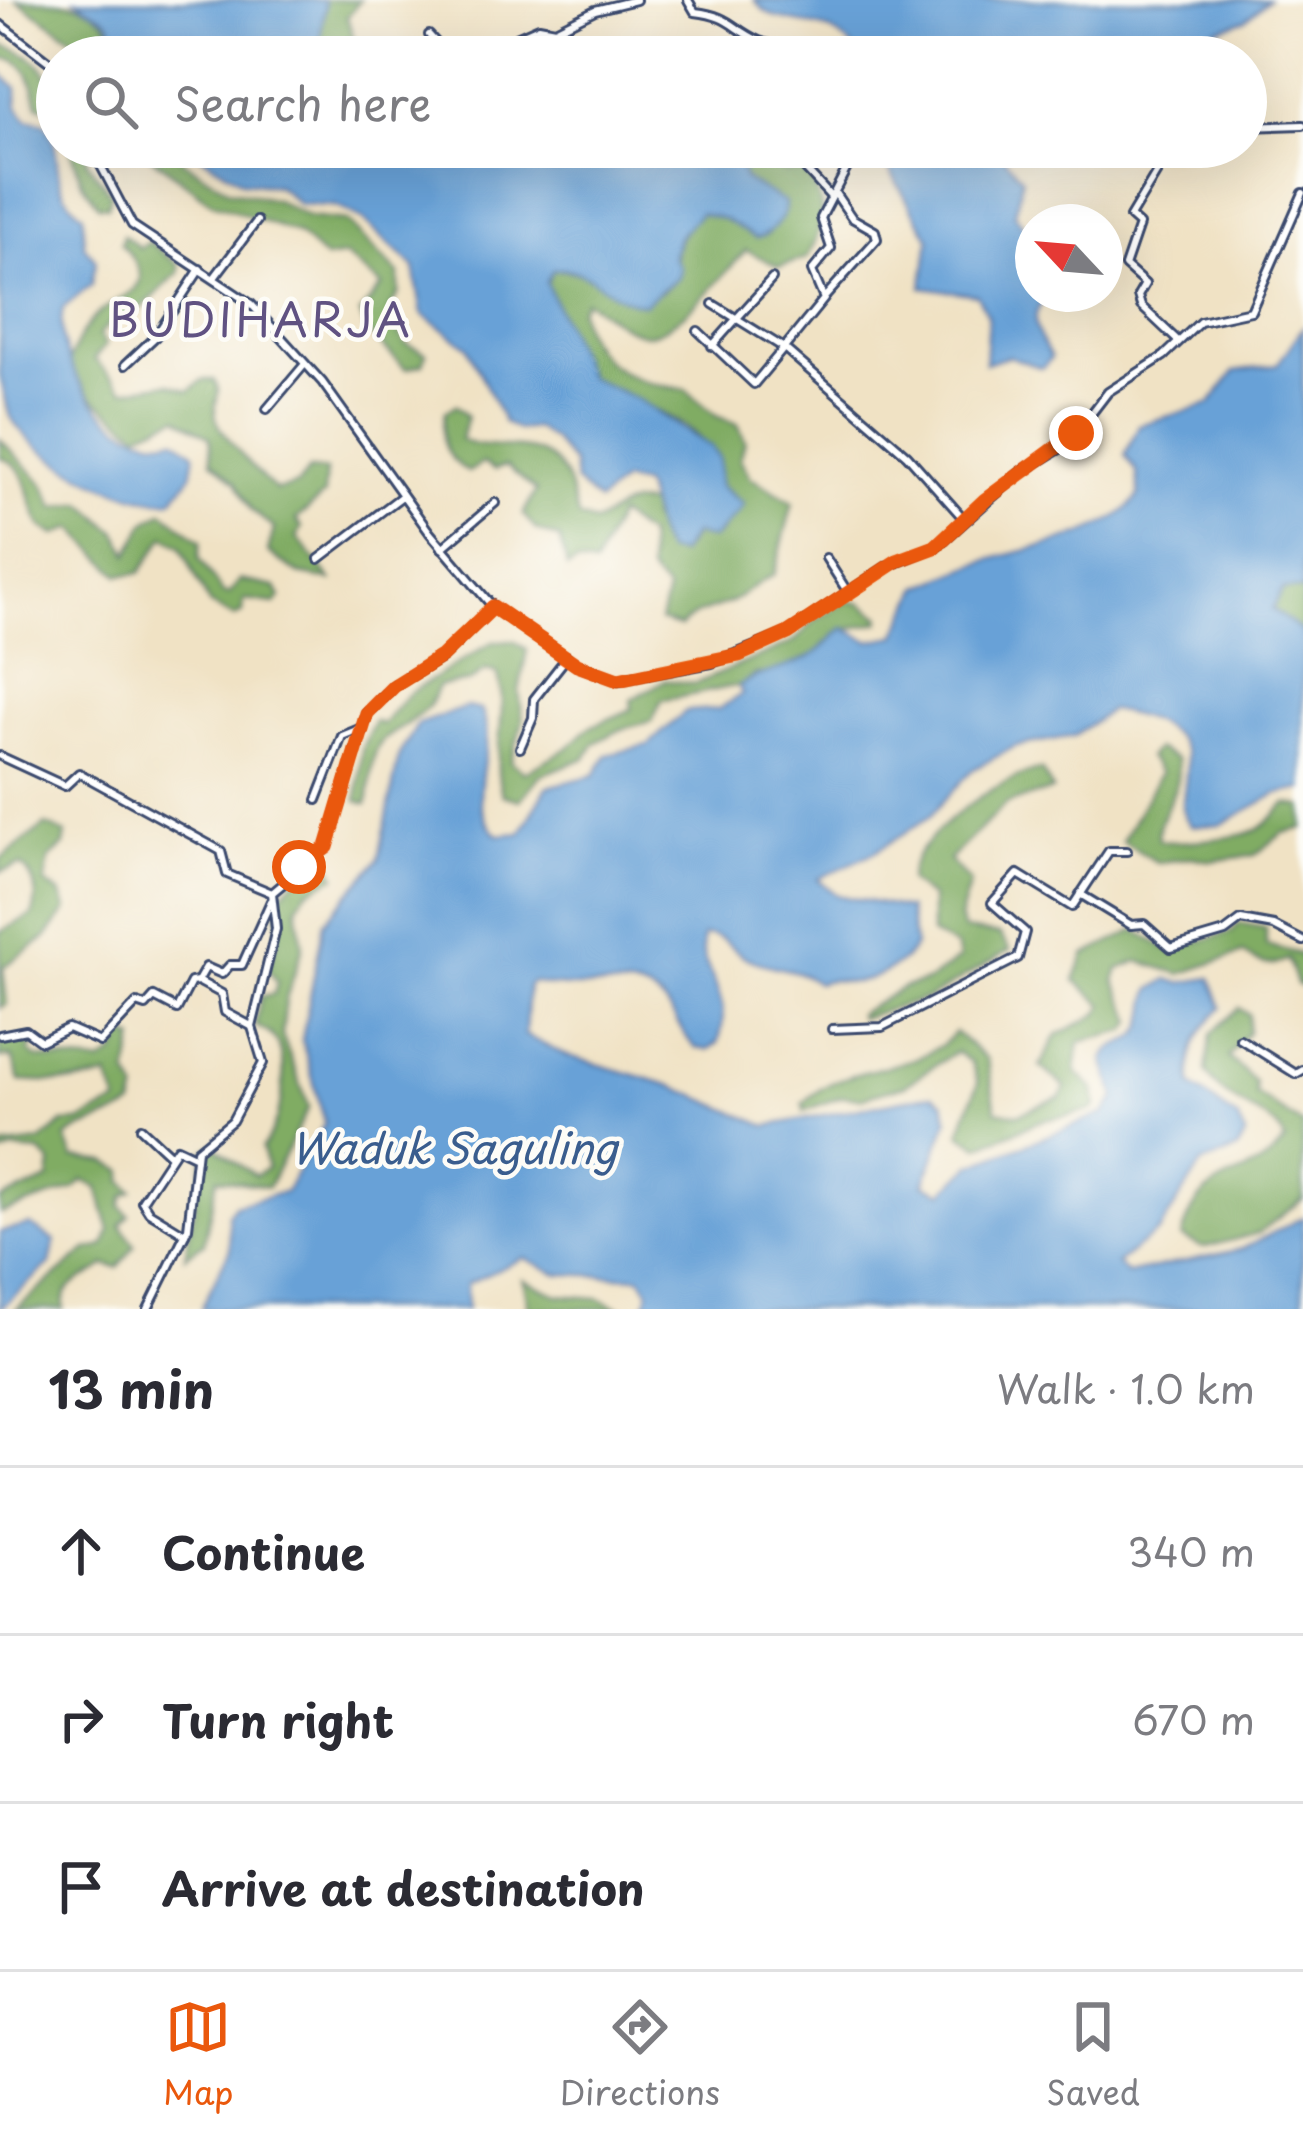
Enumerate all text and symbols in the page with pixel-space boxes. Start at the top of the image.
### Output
search box [36,36,1267,168]
text: Search here [174,68,431,136]
icon: search [78,69,144,135]
north arrow [1015,204,1123,312]
district label: BUDIHARJA [109,284,413,352]
route end [1049,406,1103,460]
route start [272,840,326,894]
water label: Waduk Saguling [291,1115,620,1178]
text: 13 min [48,1349,214,1426]
text: Walk · 1.0 km [997,1358,1255,1417]
text: Continue [162,1517,365,1585]
icon: ahead [48,1518,114,1584]
text: 340 m [1127,1521,1255,1580]
text: Turn right [162,1685,394,1753]
icon: right [48,1686,114,1752]
text: 670 m [1132,1689,1255,1748]
text: Arrive at destination [162,1853,645,1921]
icon: arrive [48,1854,114,1920]
tab: Map [163,1994,234,2116]
tab: Directions [560,1994,720,2116]
tab: Saved [1046,1994,1140,2116]

